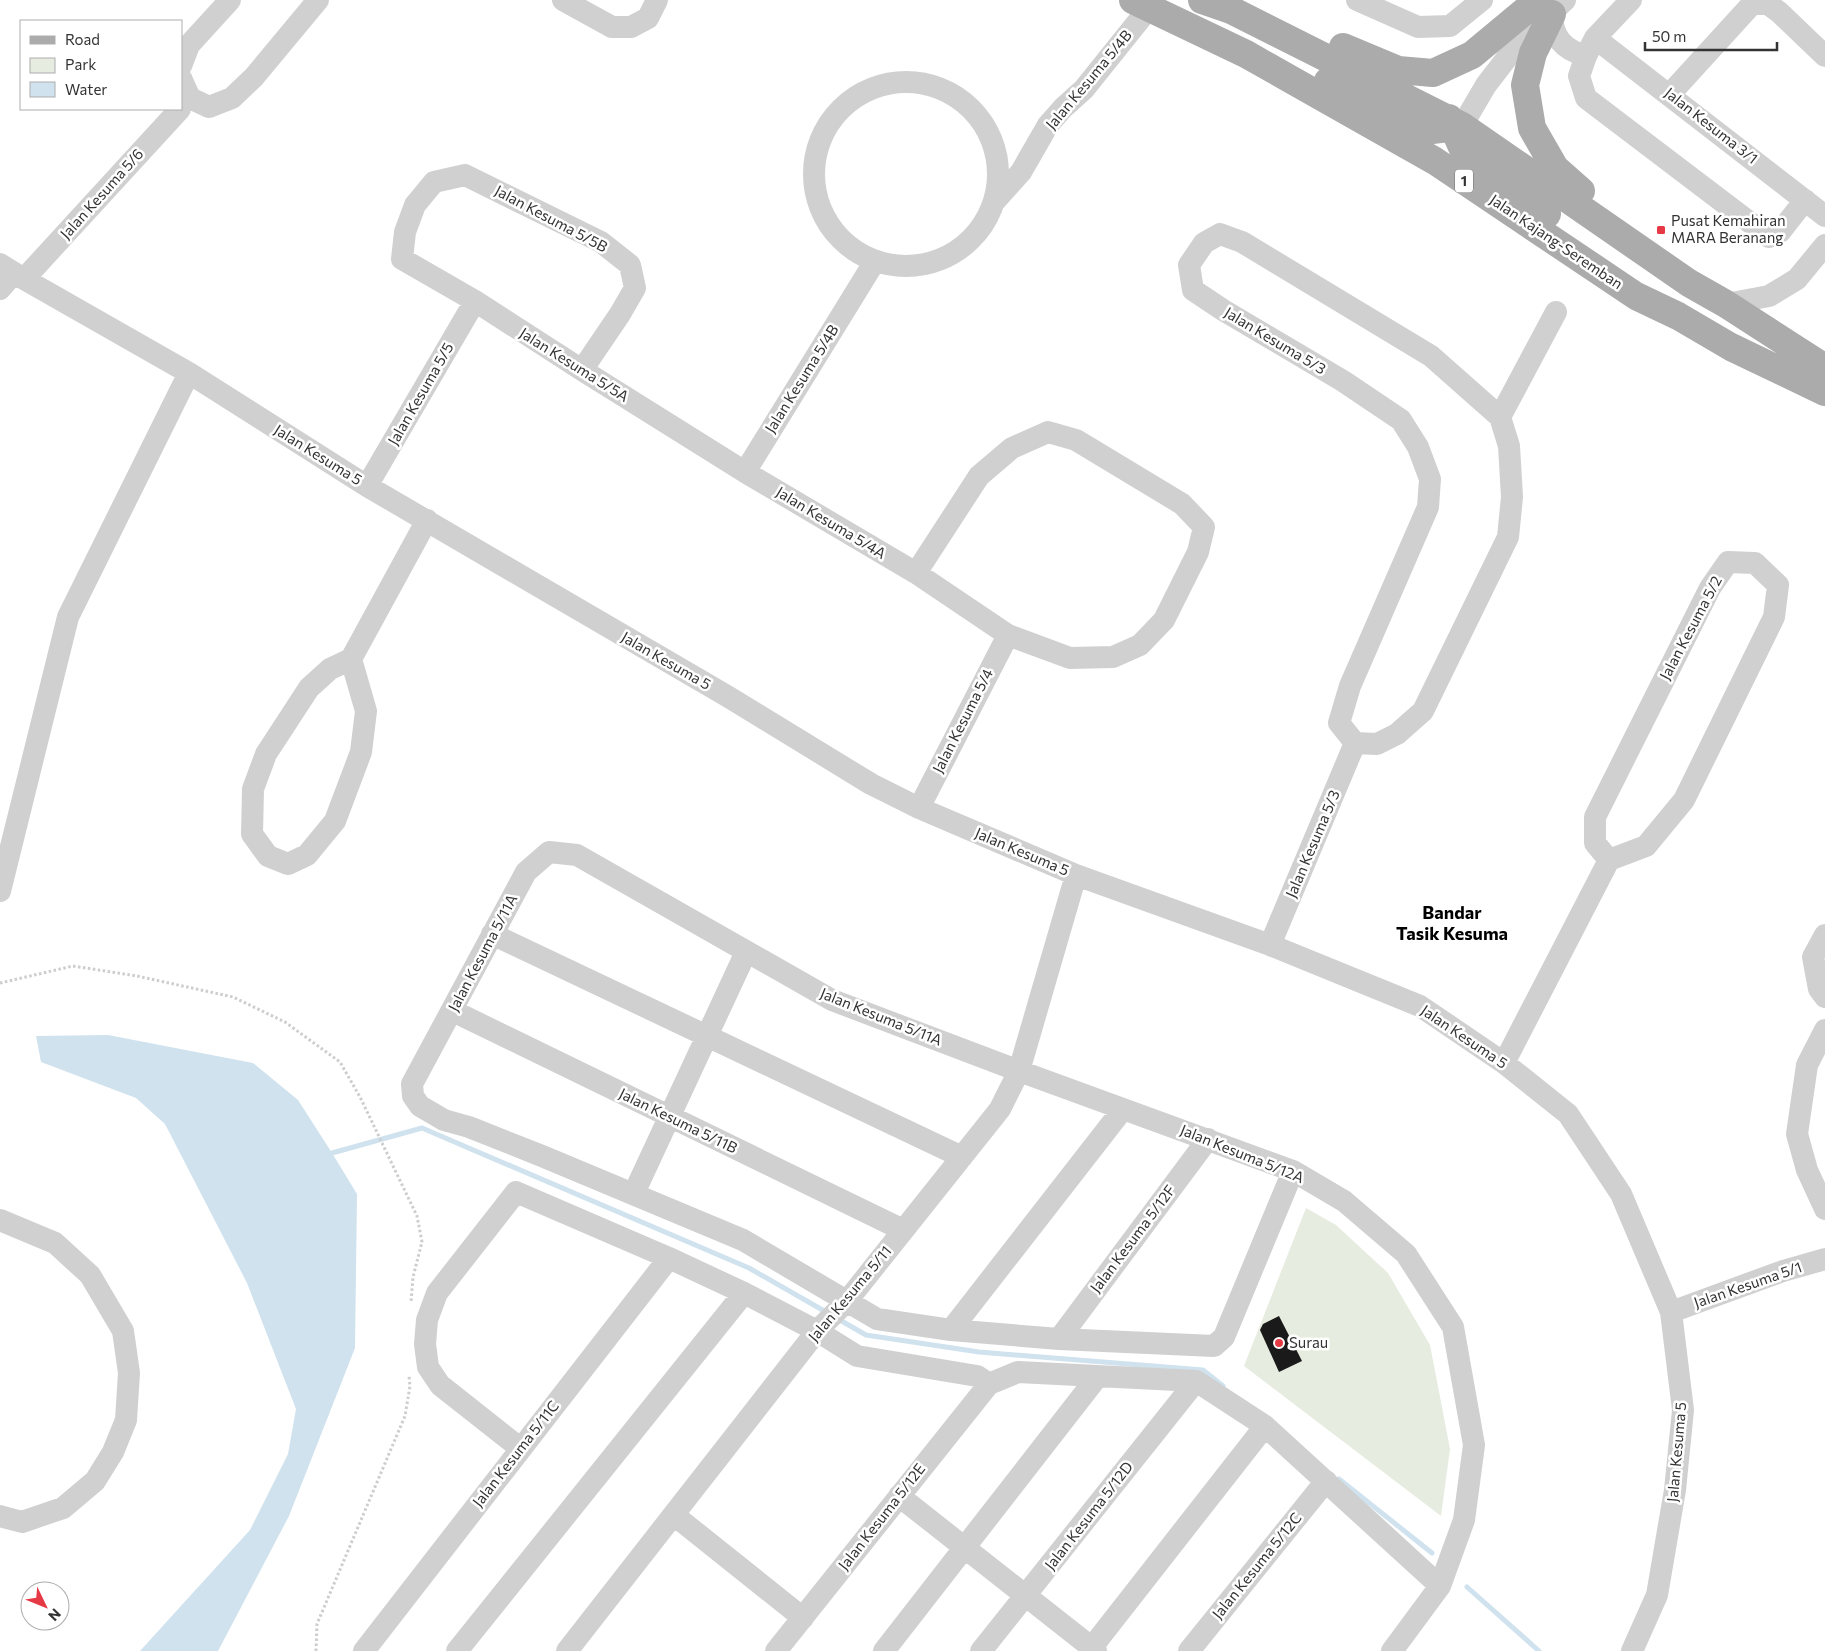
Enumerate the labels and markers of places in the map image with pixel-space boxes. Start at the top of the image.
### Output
place label: Pusat Kemahiran MARA Beranang [1671,211,1786,246]
marker: Pusat Kemahiran MARA Beranang [1655,224,1667,236]
place label: Surau [1289,1333,1328,1351]
marker: Surau [1273,1337,1285,1349]

